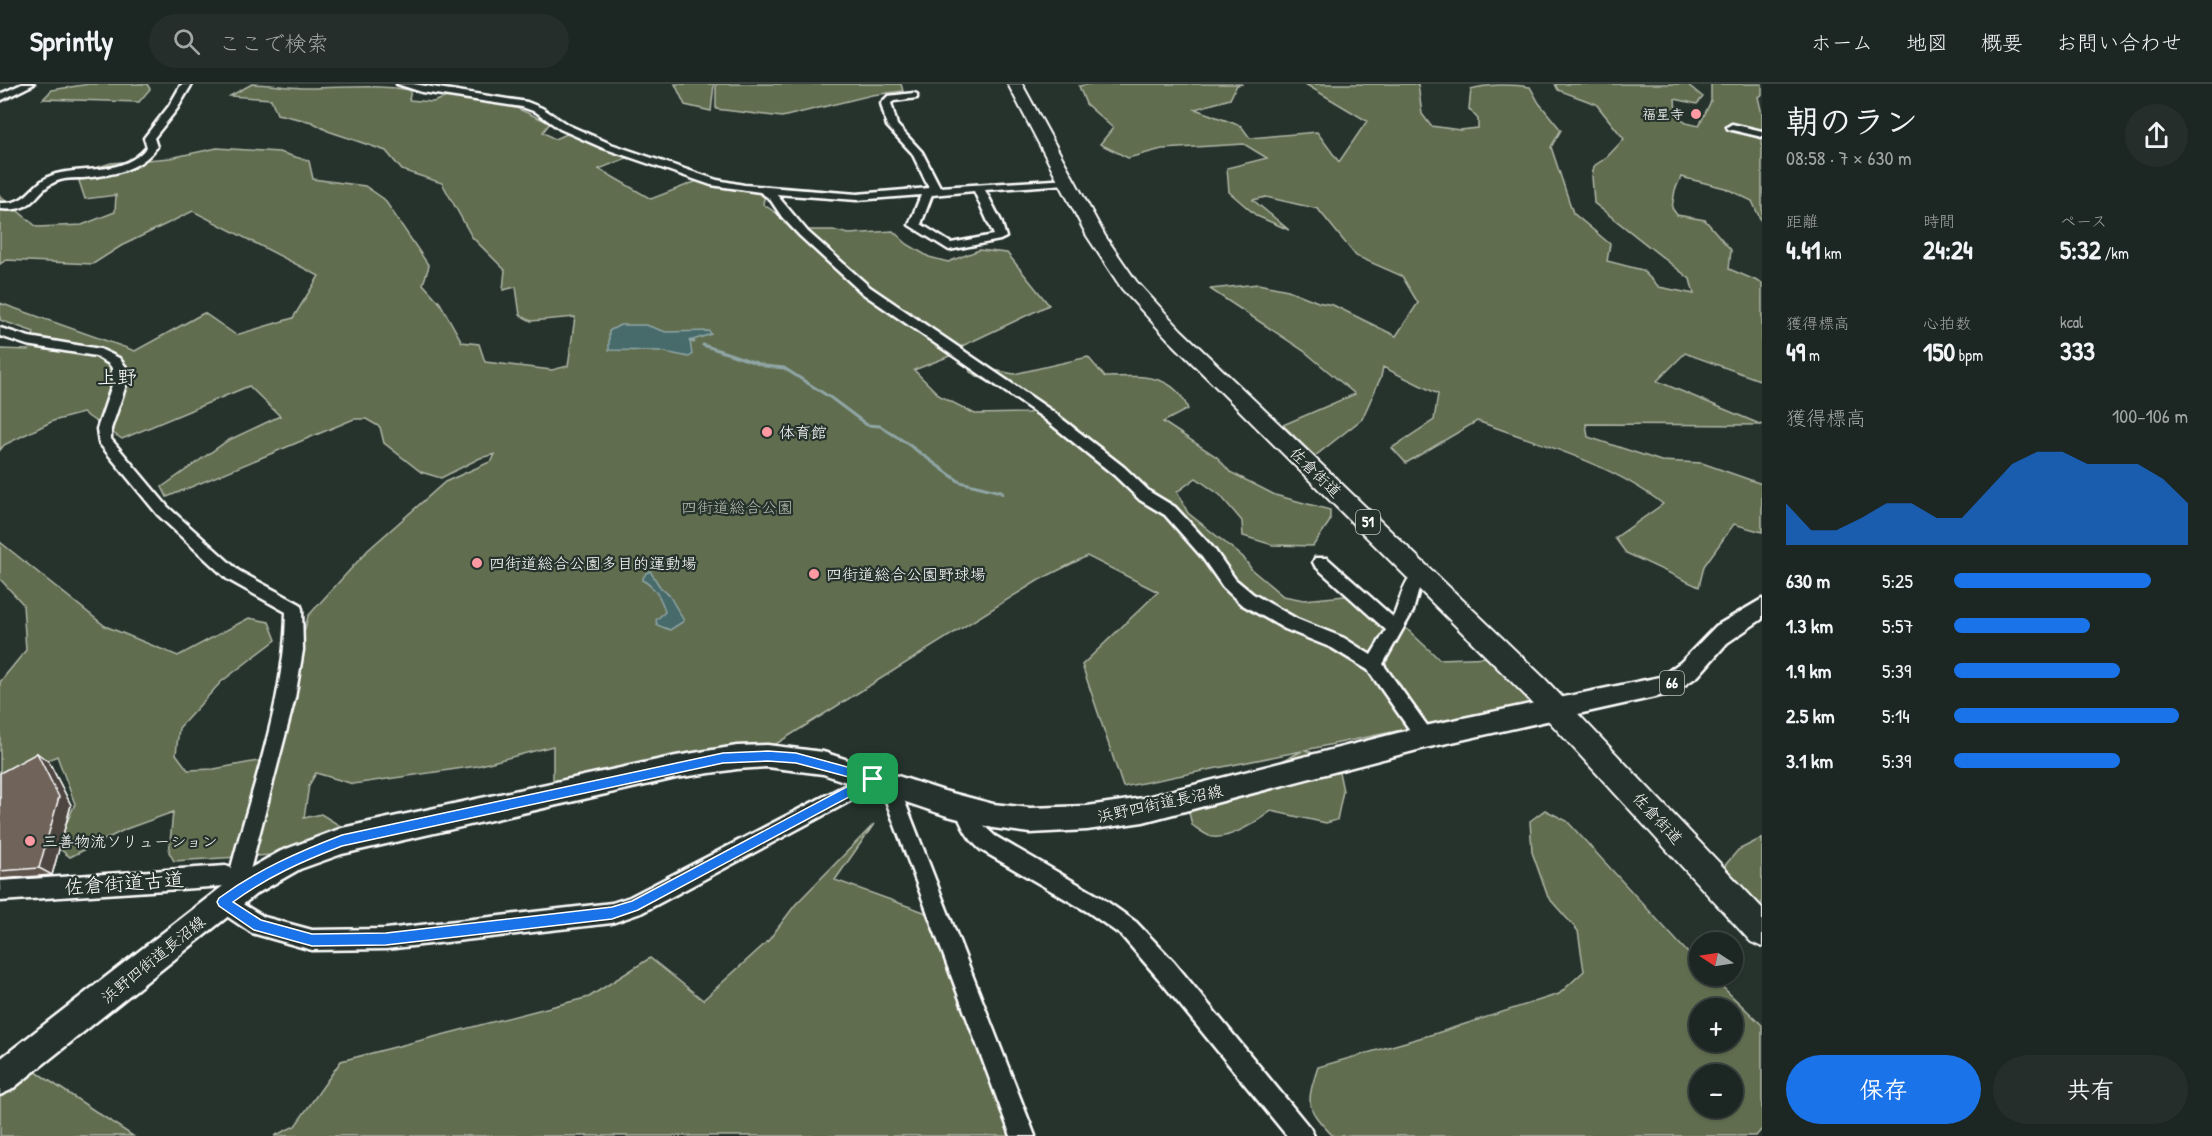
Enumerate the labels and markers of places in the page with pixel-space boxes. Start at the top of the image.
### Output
place label: 福星寺 [1642,104,1684,123]
marker: 福星寺 [1689,107,1703,121]
place label: 体育館 [779,421,827,443]
marker: 体育館 [760,425,774,439]
place label: 四街道総合公園多目的運動場 [489,552,697,574]
marker: 四街道総合公園多目的運動場 [470,556,484,570]
place label: 四街道総合公園野球場 [826,563,986,585]
marker: 四街道総合公園野球場 [807,567,821,581]
pin [847,753,898,804]
place label: 三善物流ソリューション [42,830,218,852]
marker: 三善物流ソリューション [23,834,37,848]

